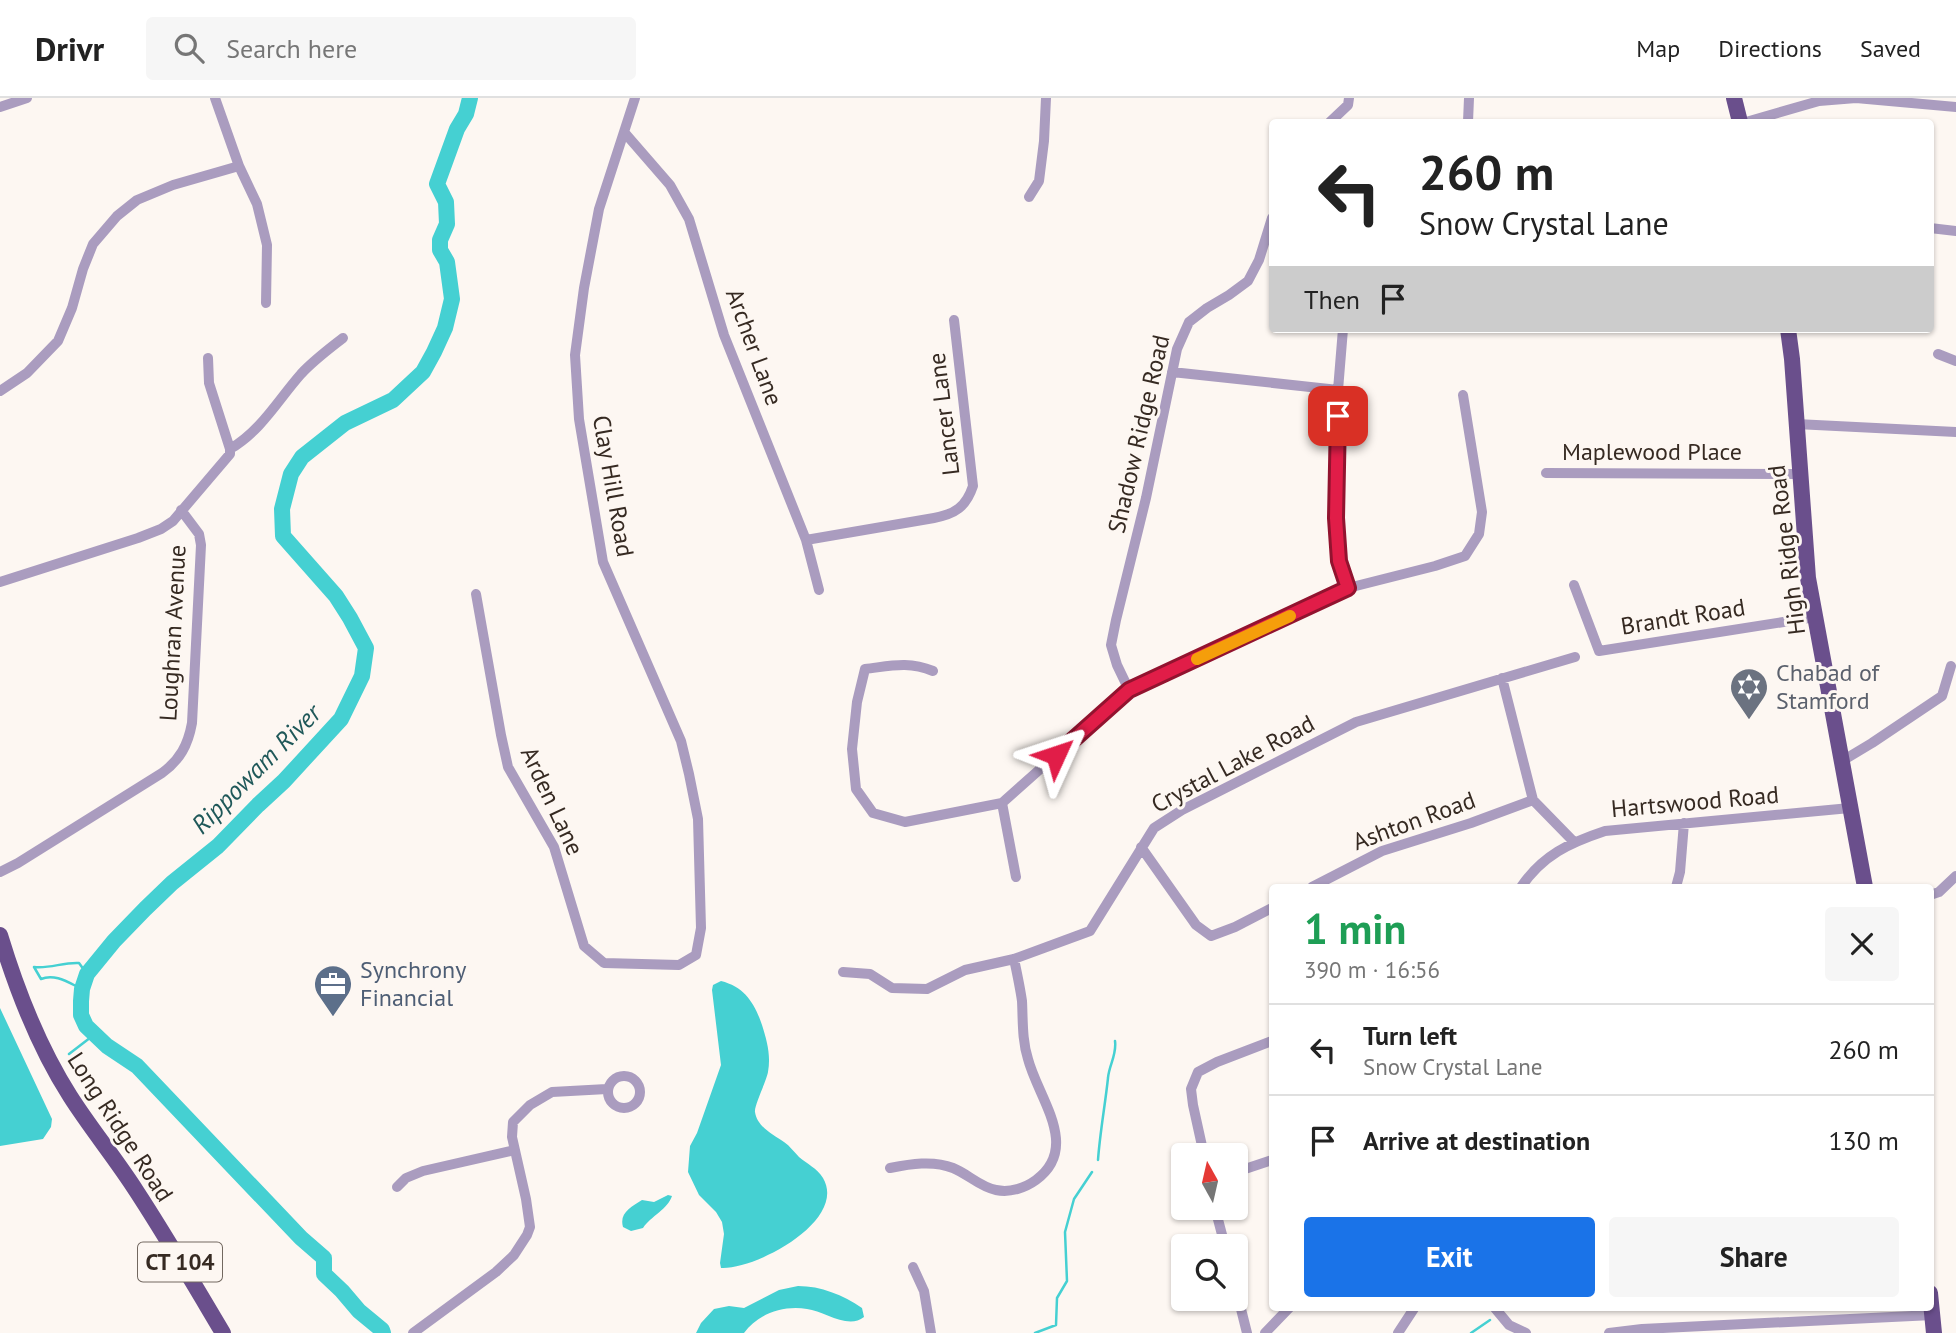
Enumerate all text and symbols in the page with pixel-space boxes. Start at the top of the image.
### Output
search box [146,17,636,80]
text: Drivr [35,27,104,70]
icon: search [170,29,208,67]
text: Search here [226,32,357,65]
text: Map [1636,33,1680,64]
text: Directions [1718,33,1822,64]
text: Saved [1860,33,1921,64]
text: 260 m [1419,140,1554,204]
icon: left [1304,147,1395,238]
text: Snow Crystal Lane [1419,202,1669,244]
icon: arrive [1374,280,1412,318]
text: Then [1304,283,1360,316]
street label: Archer Lane [719,284,790,409]
street label: Shadow Ridge Road [1101,332,1176,536]
street label: Lancer Lane [921,351,966,477]
pin [1308,386,1368,446]
icon: arrive [1319,397,1357,435]
street label: Clay Hill Road [586,413,641,559]
street label: Maplewood Place [1562,436,1742,467]
street label: High Ridge Road [1761,463,1812,637]
street label: Loughran Avenue [152,544,193,722]
street label: Brandt Road [1619,591,1747,642]
place label: Chabad of Stamford [1776,657,1880,716]
synagogue icon: Chabad of Stamford [1728,666,1770,721]
water label: Rippowam River [184,696,329,841]
street label: Crystal Lake Road [1146,707,1320,820]
position arrow [1019,718,1093,792]
street label: Arden Lane [514,742,591,860]
street label: Hartswood Road [1610,779,1780,824]
street label: Ashton Road [1348,784,1479,857]
text: 1 min [1304,901,1406,956]
button: close [1825,907,1899,981]
place label: Synchrony Financial [360,954,466,1013]
text: 390 m · 16:56 [1304,955,1440,984]
office icon: Synchrony Financial [312,963,354,1018]
text: Turn left [1363,1019,1457,1052]
icon: left [1304,1031,1342,1069]
text: 260 m [1828,1033,1899,1066]
street label: Long Ridge Road [61,1046,180,1207]
text: Snow Crystal Lane [1363,1052,1543,1081]
icon: arrive [1304,1122,1342,1160]
text: Arrive at destination [1363,1124,1590,1157]
text: 130 m [1828,1124,1899,1157]
north arrow [1171,1143,1248,1220]
map controls [1171,1143,1248,1311]
button: Exit [1304,1217,1595,1297]
button: Share [1609,1217,1899,1297]
button: search [1171,1234,1248,1311]
road number: CT 104 [138,1242,222,1282]

